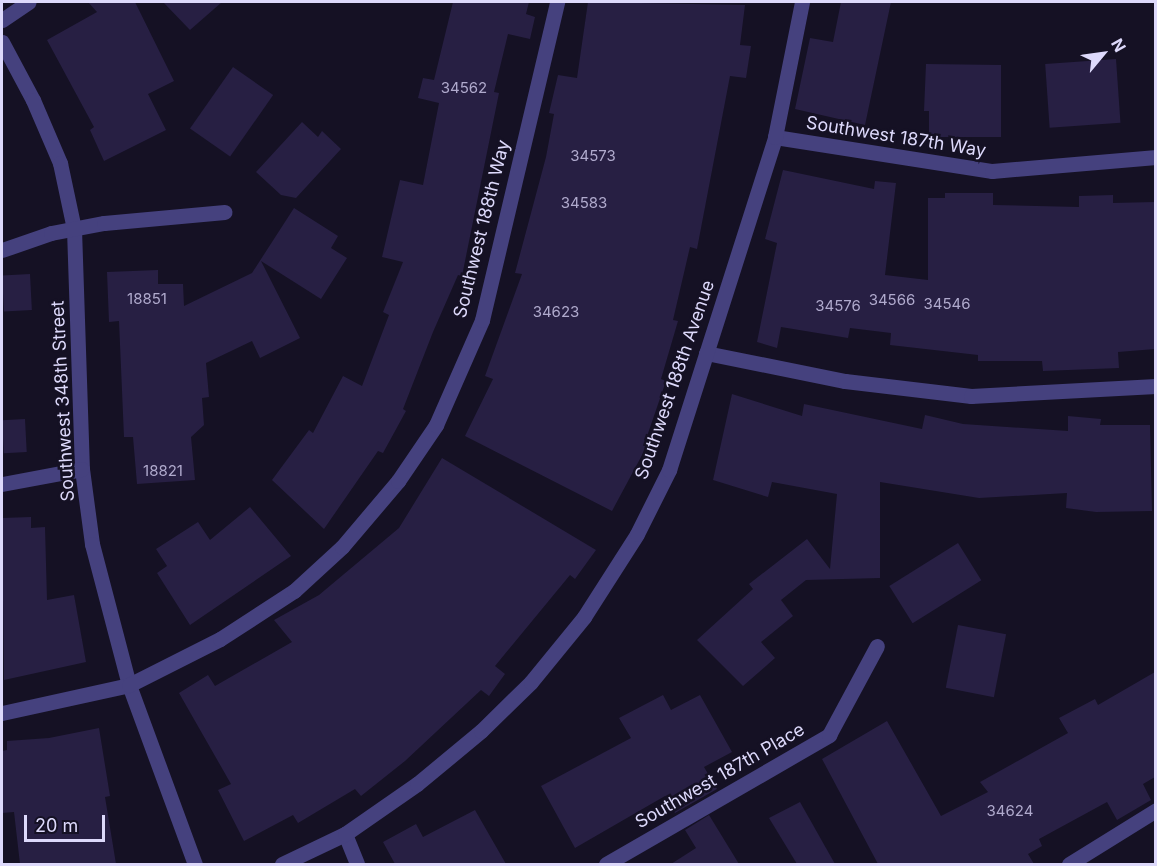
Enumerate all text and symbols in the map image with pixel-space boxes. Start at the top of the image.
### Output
north arrow [1073,24,1133,84]
text: N [1107,35,1130,55]
house number: 34562 [441,79,487,97]
street label: Southwest 187th Way [804,112,988,162]
street label: Southwest 188th Way [449,138,515,320]
house number: 34573 [570,147,616,165]
house number: 34583 [561,194,607,212]
street label: Southwest 188th Avenue [631,278,719,482]
house number: 18851 [127,290,167,308]
house number: 34566 [869,291,915,309]
house number: 34546 [923,295,971,313]
house number: 34576 [815,297,861,315]
street label: Southwest 348th Street [47,300,79,502]
house number: 34623 [533,303,579,321]
house number: 18821 [143,462,183,480]
street label: Southwest 187th Place [632,719,808,833]
house number: 34624 [987,802,1033,820]
scale bar [27,803,108,841]
text: 20 m [35,815,78,836]

